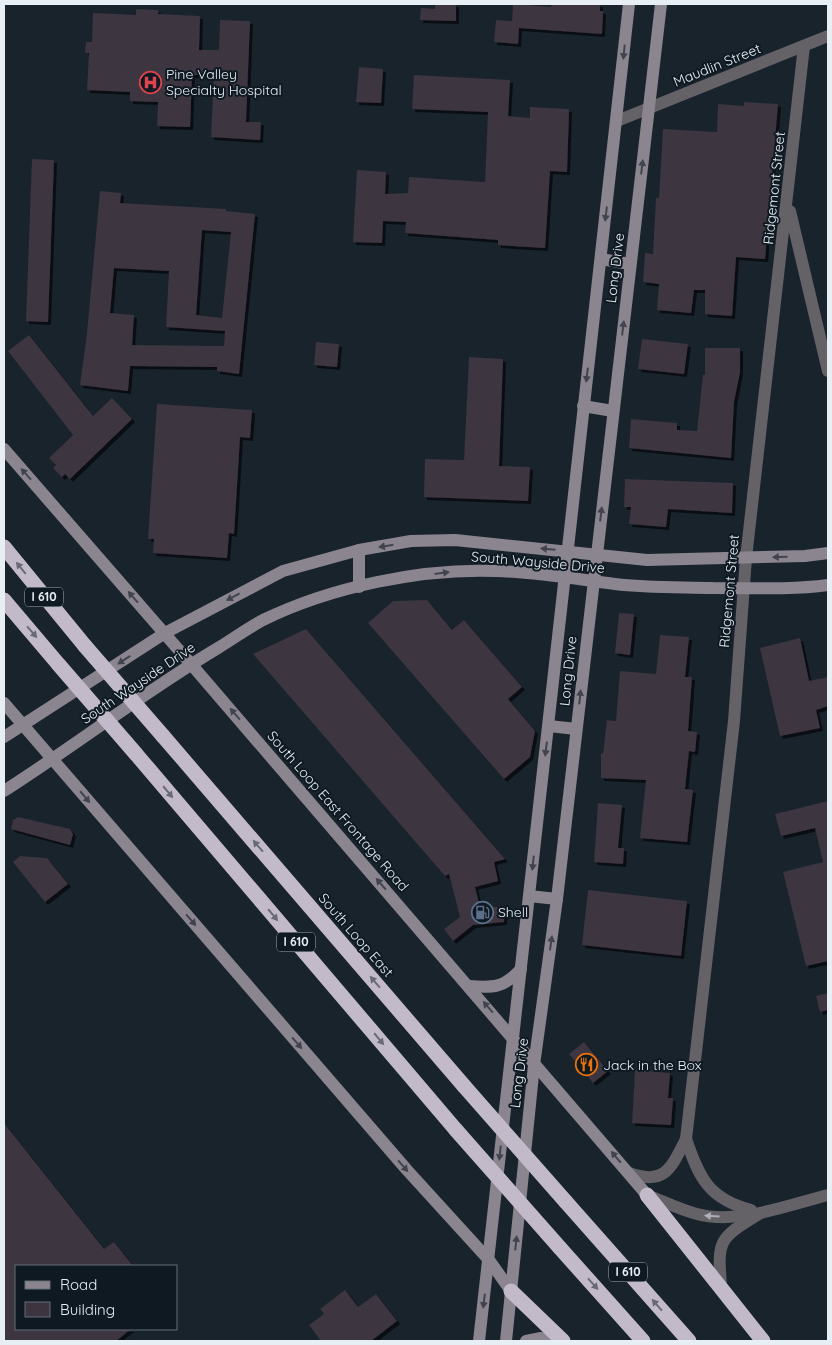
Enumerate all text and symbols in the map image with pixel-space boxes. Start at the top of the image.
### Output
street label: Maudlin Street [671,39,764,91]
one-way arrow [620,45,628,61]
place label: Pine Valley Specialty Hospital [166,65,282,99]
hospital icon: Pine Valley Specialty Hospital [138,70,162,94]
street label: Ridgemont Street [759,130,789,245]
one-way arrow [638,158,646,174]
one-way arrow [602,206,610,222]
street label: Long Drive [602,232,628,304]
one-way arrow [619,320,627,336]
one-way arrow [583,367,591,383]
one-way arrow [20,469,32,481]
one-way arrow [597,506,605,522]
street label: Ridgemont Street [715,533,743,648]
one-way arrow [378,542,394,550]
one-way arrow [540,544,556,552]
street label: South Wayside Drive [470,547,606,577]
one-way arrow [771,553,787,561]
one-way arrow [15,562,26,575]
one-way arrow [434,569,450,577]
road number: I 610 [25,588,63,606]
one-way arrow [127,591,139,603]
one-way arrow [226,593,241,601]
one-way arrow [26,626,37,639]
street label: Long Drive [555,635,581,707]
street label: South Wayside Drive [77,638,199,728]
one-way arrow [117,655,131,664]
one-way arrow [576,689,584,705]
one-way arrow [229,709,241,721]
street label: South Loop East Frontage Road [263,727,413,895]
one-way arrow [542,741,550,757]
one-way arrow [162,785,174,797]
one-way arrow [79,790,90,803]
one-way arrow [252,839,263,852]
one-way arrow [529,855,537,871]
one-way arrow [376,878,387,891]
street label: South Loop East [315,889,397,981]
fuel station icon: Shell [470,900,494,924]
place label: Shell [498,903,528,921]
one-way arrow [268,909,279,922]
one-way arrow [185,914,196,926]
road number: I 610 [277,932,315,952]
one-way arrow [547,935,555,951]
one-way arrow [369,977,381,989]
one-way arrow [482,1001,493,1014]
one-way arrow [373,1032,384,1045]
one-way arrow [292,1036,303,1049]
street label: Long Drive [506,1037,532,1109]
restaurant icon: Jack in the Box [575,1053,599,1077]
place label: Jack in the Box [603,1056,702,1074]
one-way arrow [496,1146,504,1162]
one-way arrow [610,1151,621,1164]
one-way arrow [398,1159,409,1172]
one-way arrow [704,1211,720,1219]
one-way arrow [512,1234,520,1250]
road number: I 610 [609,1262,647,1282]
legend [15,1265,178,1330]
text: Road [60,1275,97,1294]
one-way arrow [587,1278,598,1291]
one-way arrow [480,1293,488,1309]
one-way arrow [651,1298,662,1311]
text: Building [60,1300,115,1319]

